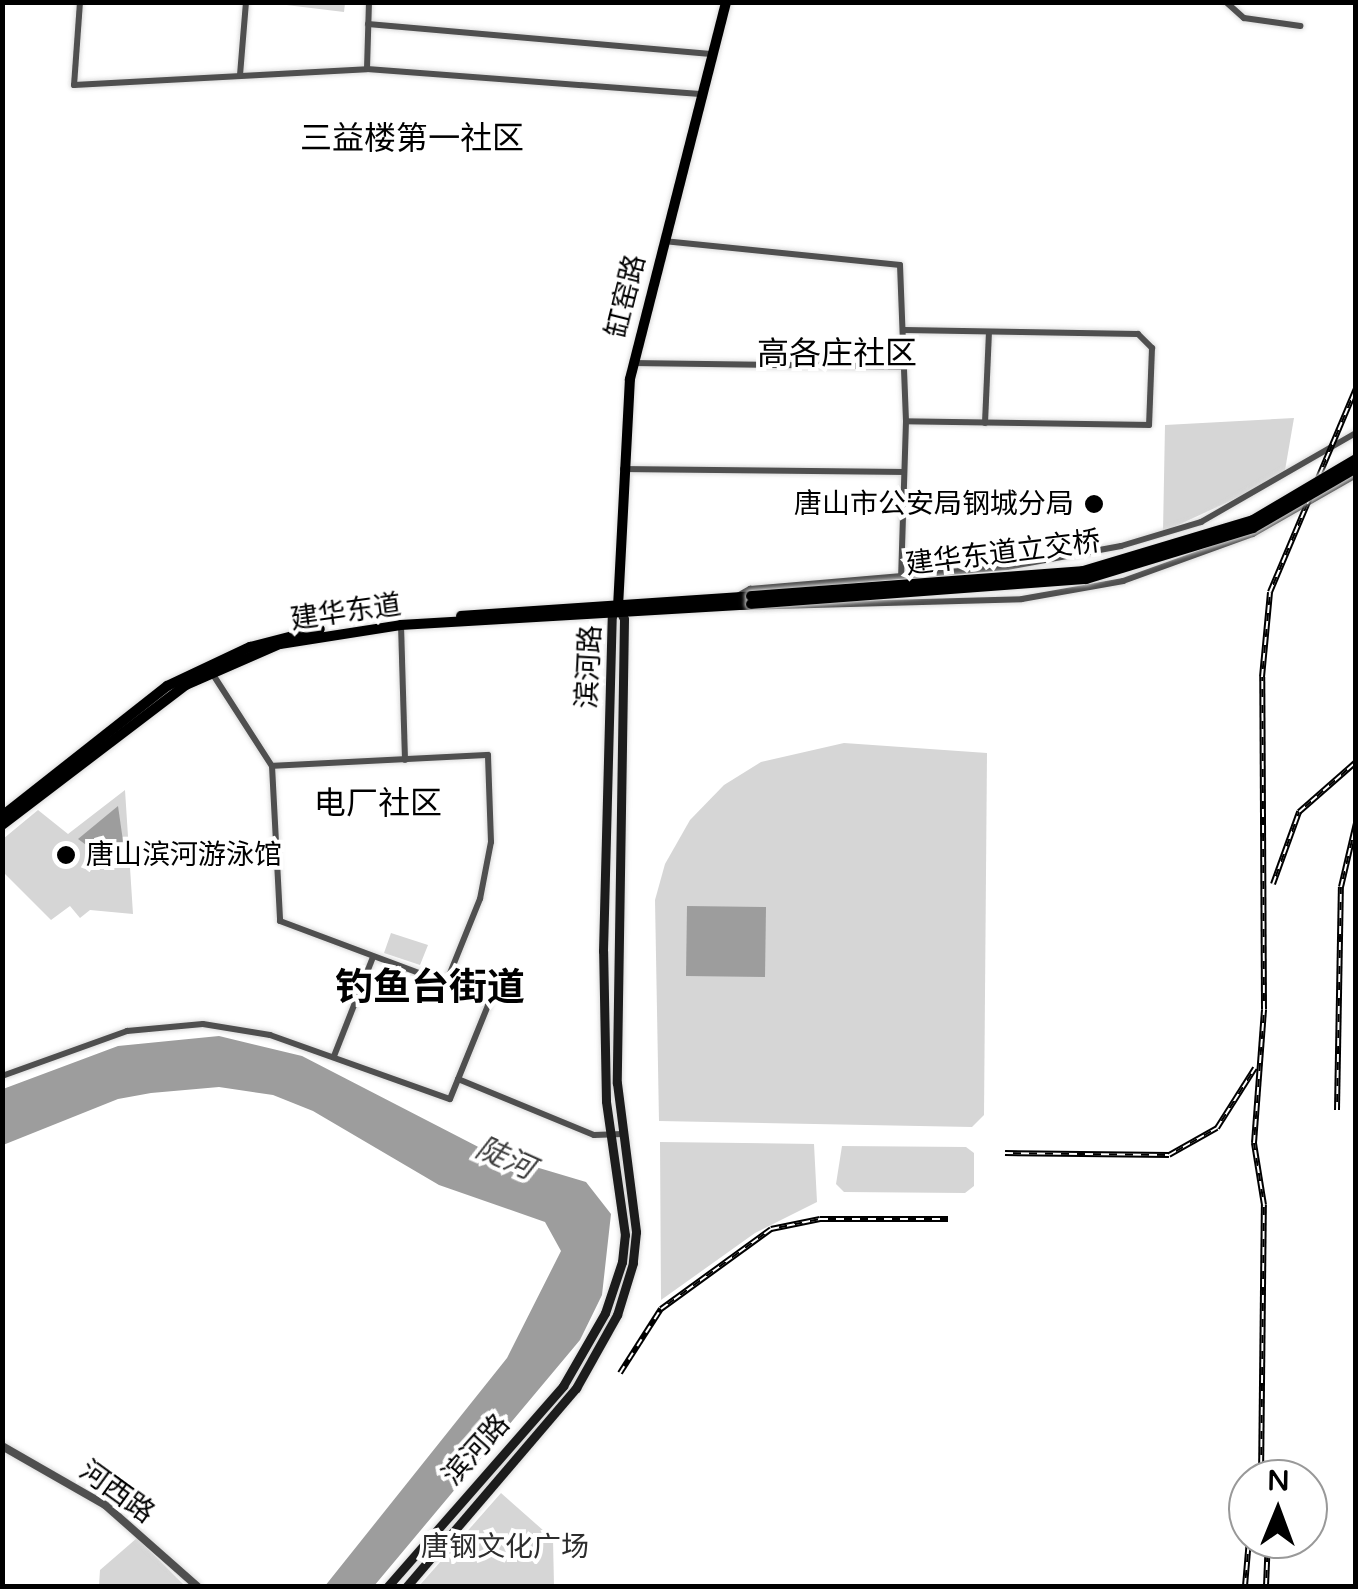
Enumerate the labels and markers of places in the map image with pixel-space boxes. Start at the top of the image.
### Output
place label: 唐山市公安局钢城分局 [794,487,1074,521]
marker: 唐山市公安局钢城分局 [1083,493,1105,515]
place label: 唐山滨河游泳馆 [86,838,282,872]
marker: 唐山滨河游泳馆 [55,844,77,866]

